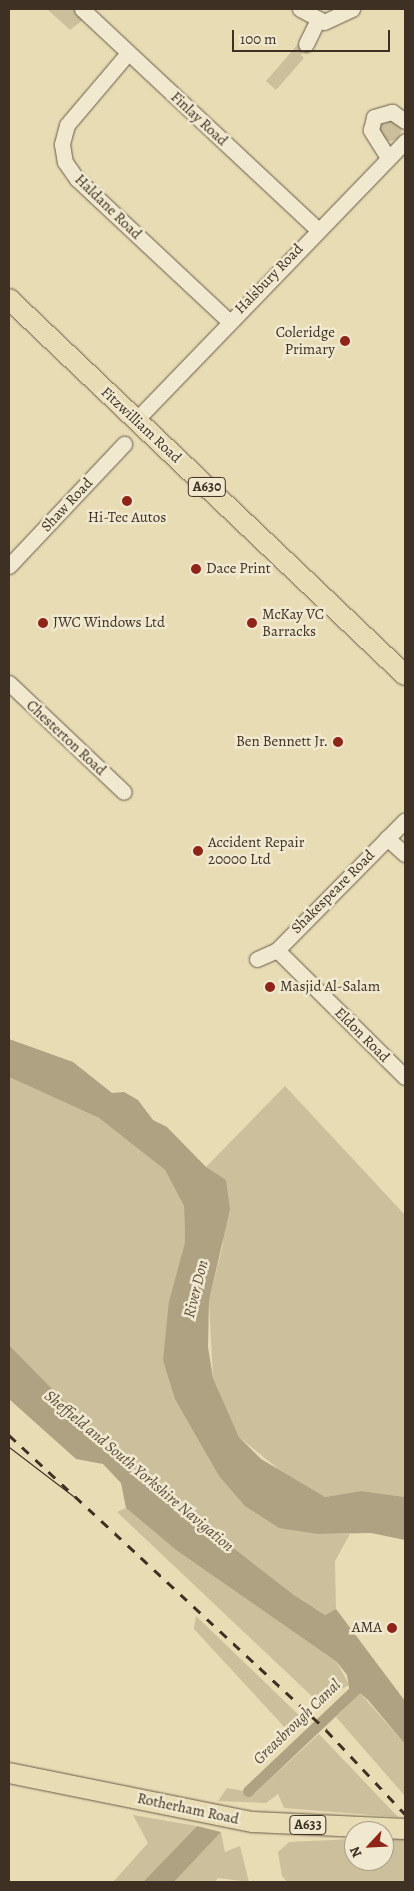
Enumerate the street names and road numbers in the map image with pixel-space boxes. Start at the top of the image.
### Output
street label: Finlay Road [167,88,231,150]
street label: Haldane Road [71,171,145,243]
street label: Halsbury Road [231,240,307,318]
street label: Fitzwilliam Road [97,383,185,467]
street label: Shaw Road [37,474,97,536]
road number: A630 [187,476,227,498]
street label: Chesterton Road [22,696,110,780]
street label: Shakespeare Road [287,846,379,938]
street label: Eldon Road [331,1004,393,1066]
street label: Rotherham Road [136,1789,240,1829]
road number: A633 [289,1814,327,1836]

